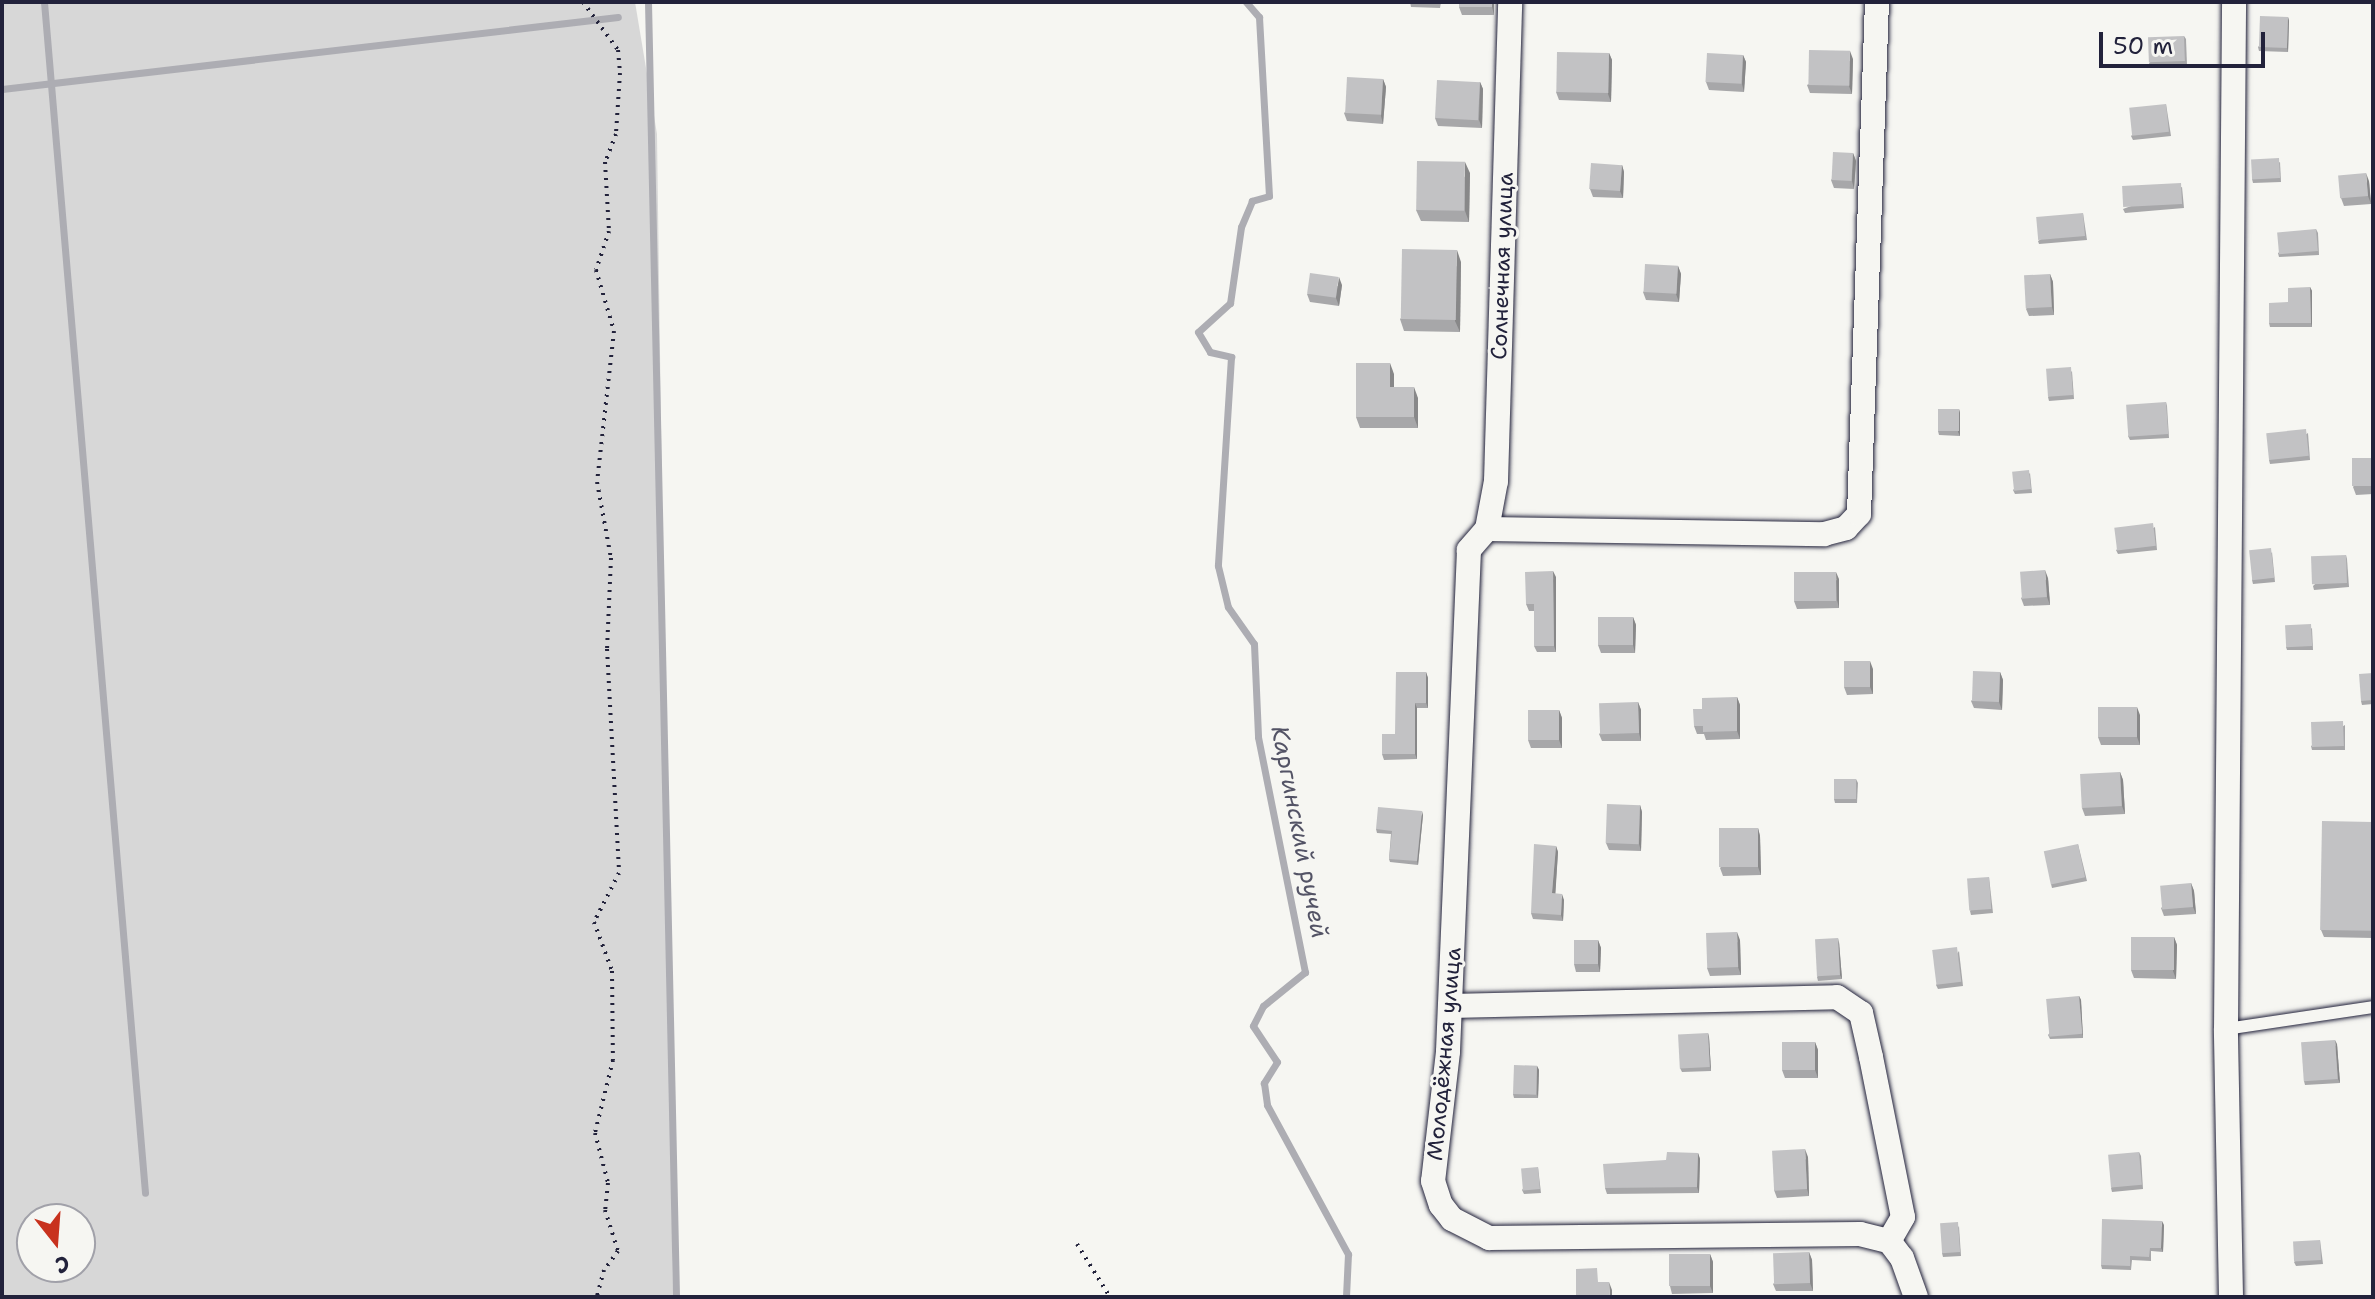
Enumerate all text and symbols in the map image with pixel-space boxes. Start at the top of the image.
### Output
scale bar [2103,16,2269,66]
text: 50 m [2113,30,2173,62]
street label: Солнечная улица [1486,172,1518,360]
water label: Каргинский ручей [1264,723,1334,941]
street label: Молодёжная улица [1422,946,1466,1162]
north arrow [16,1203,96,1283]
text: С [52,1249,73,1280]

